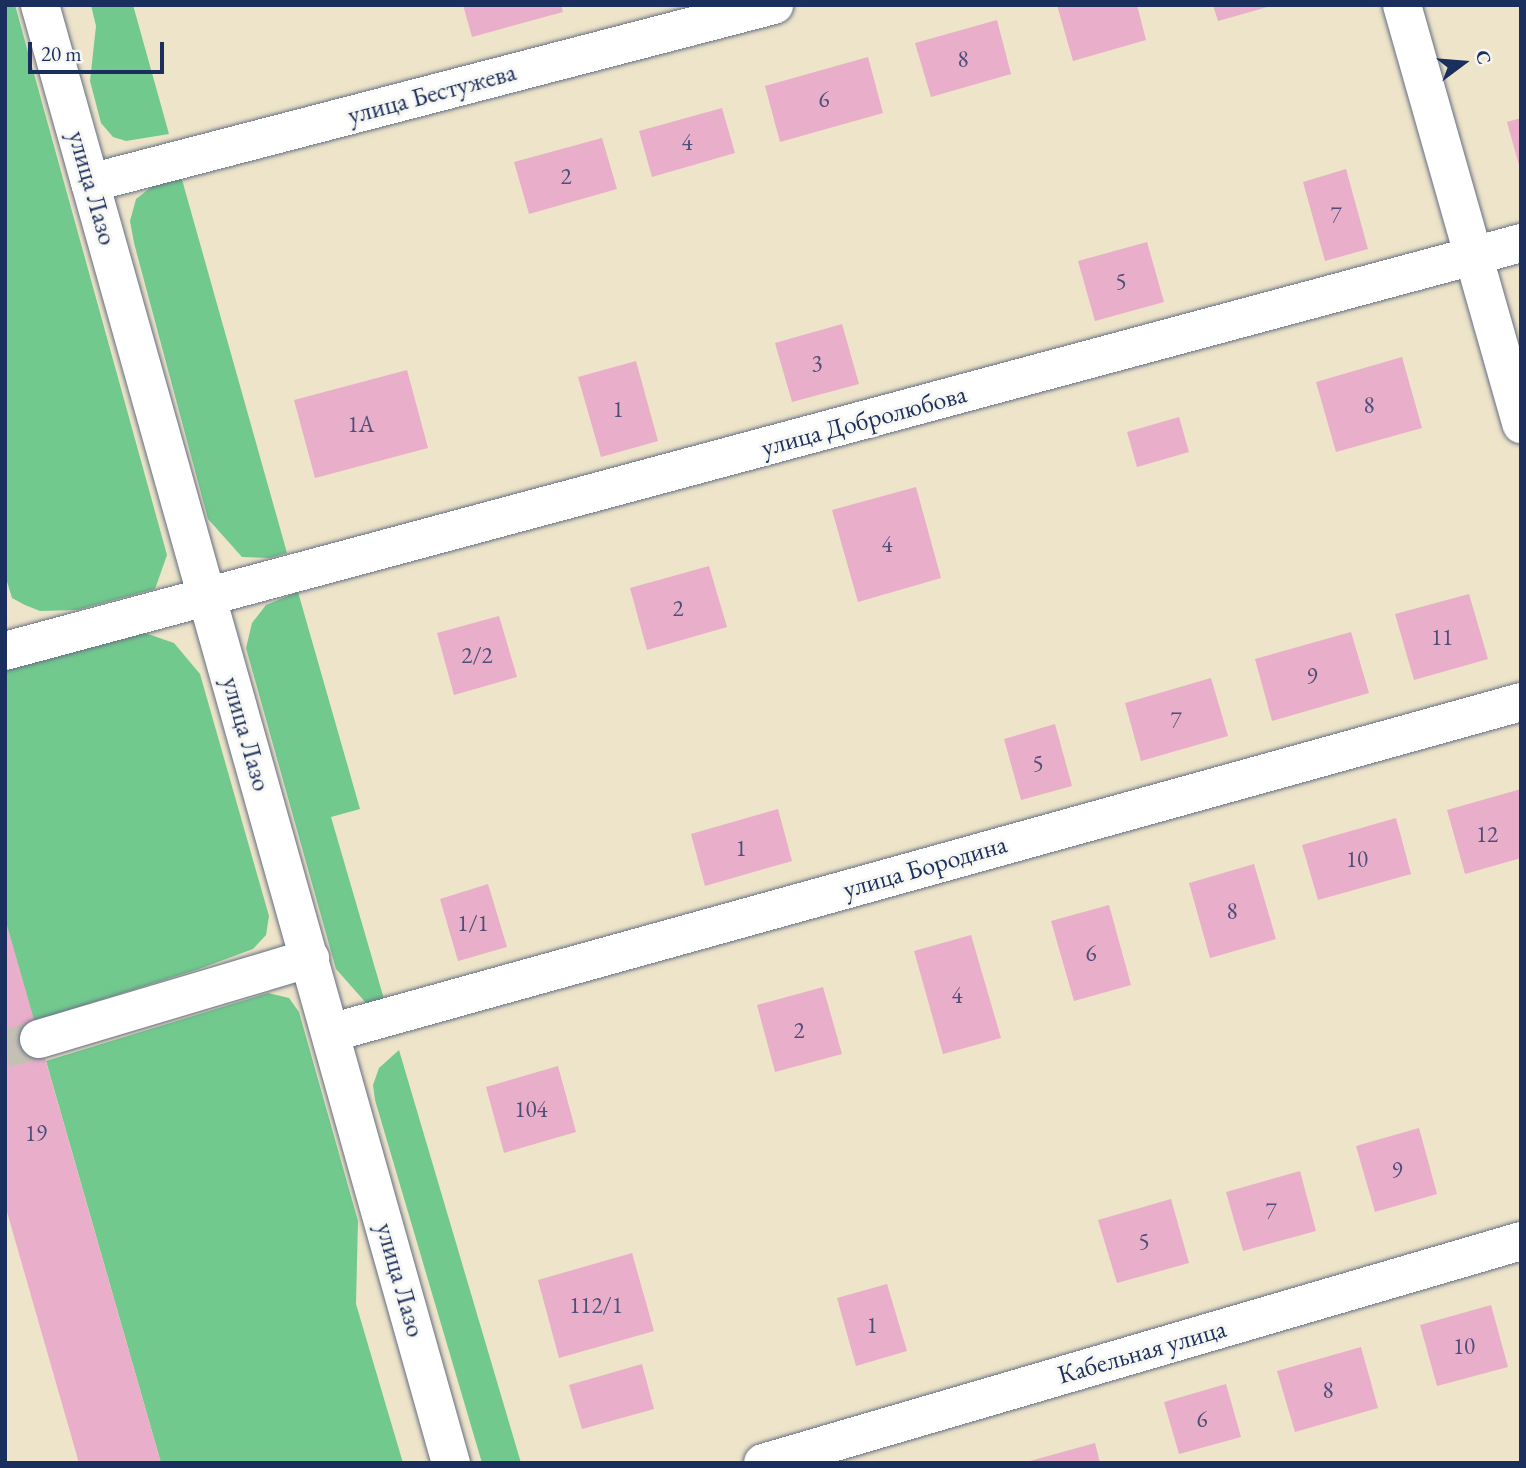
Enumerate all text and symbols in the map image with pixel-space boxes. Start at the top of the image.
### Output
scale bar [32,28,168,72]
north arrow [1428,28,1498,98]
text: 20 m [41,40,82,67]
house number: 8 [957,45,969,73]
text: С [1470,47,1498,67]
street label: улица Бестужева [344,57,520,131]
house number: 6 [818,85,830,113]
street label: улица Лазо [61,127,123,249]
house number: 4 [681,128,693,156]
house number: 2 [560,162,572,190]
house number: 7 [1330,201,1342,229]
house number: 5 [1115,267,1127,295]
house number: 3 [811,349,823,377]
street label: улица Добролюбова [758,379,970,463]
house number: 8 [1363,391,1375,419]
house number: 1 [612,395,624,423]
house number: 1А [348,410,374,438]
house number: 4 [881,530,893,558]
house number: 2 [672,594,684,622]
house number: 11 [1431,623,1453,651]
house number: 2/2 [461,641,493,669]
house number: 9 [1306,662,1318,690]
street label: улица Лазо [215,673,277,795]
house number: 7 [1170,706,1182,734]
house number: 5 [1032,749,1044,777]
house number: 12 [1476,820,1498,848]
street label: улица Бородина [839,829,1011,905]
house number: 1 [735,834,747,862]
house number: 10 [1346,845,1368,873]
house number: 8 [1226,897,1238,925]
house number: 1/1 [457,909,489,937]
house number: 6 [1085,939,1097,967]
house number: 4 [951,981,963,1009]
house number: 2 [793,1016,805,1044]
house number: 104 [514,1095,548,1123]
house number: 19 [25,1119,47,1147]
house number: 9 [1391,1156,1403,1184]
house number: 7 [1265,1197,1277,1225]
street label: улица Лазо [369,1219,431,1341]
house number: 5 [1138,1227,1150,1255]
house number: 112/1 [569,1291,623,1319]
house number: 1 [866,1311,878,1339]
street label: Кабельная улица [1054,1313,1230,1391]
house number: 10 [1453,1332,1475,1360]
house number: 8 [1322,1376,1334,1404]
house number: 6 [1196,1405,1208,1433]

